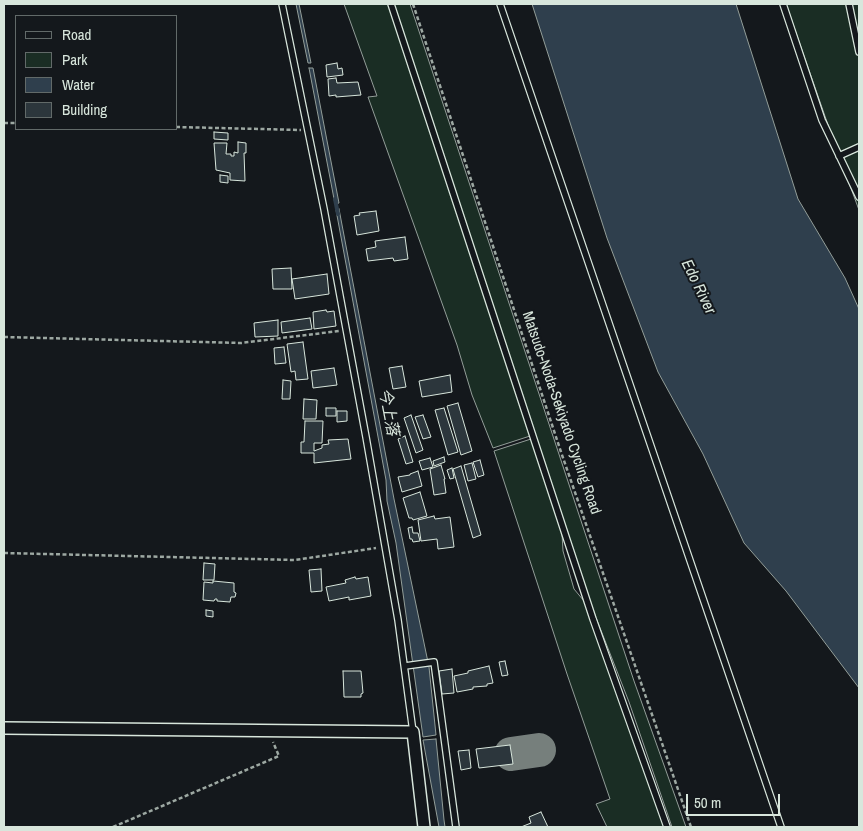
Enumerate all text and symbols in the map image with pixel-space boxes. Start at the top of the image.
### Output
legend [15,15,178,130]
text: Road [62,24,91,45]
text: Park [62,49,87,70]
text: Water [62,74,94,95]
text: Building [62,99,107,120]
water label: Edo River [677,257,719,317]
street label: Matsudo-Noda-Sekiyado Cycling Road [518,309,604,517]
water label: 今上落 [374,387,402,437]
scale bar [688,784,782,816]
text: 50 m [694,792,721,813]

